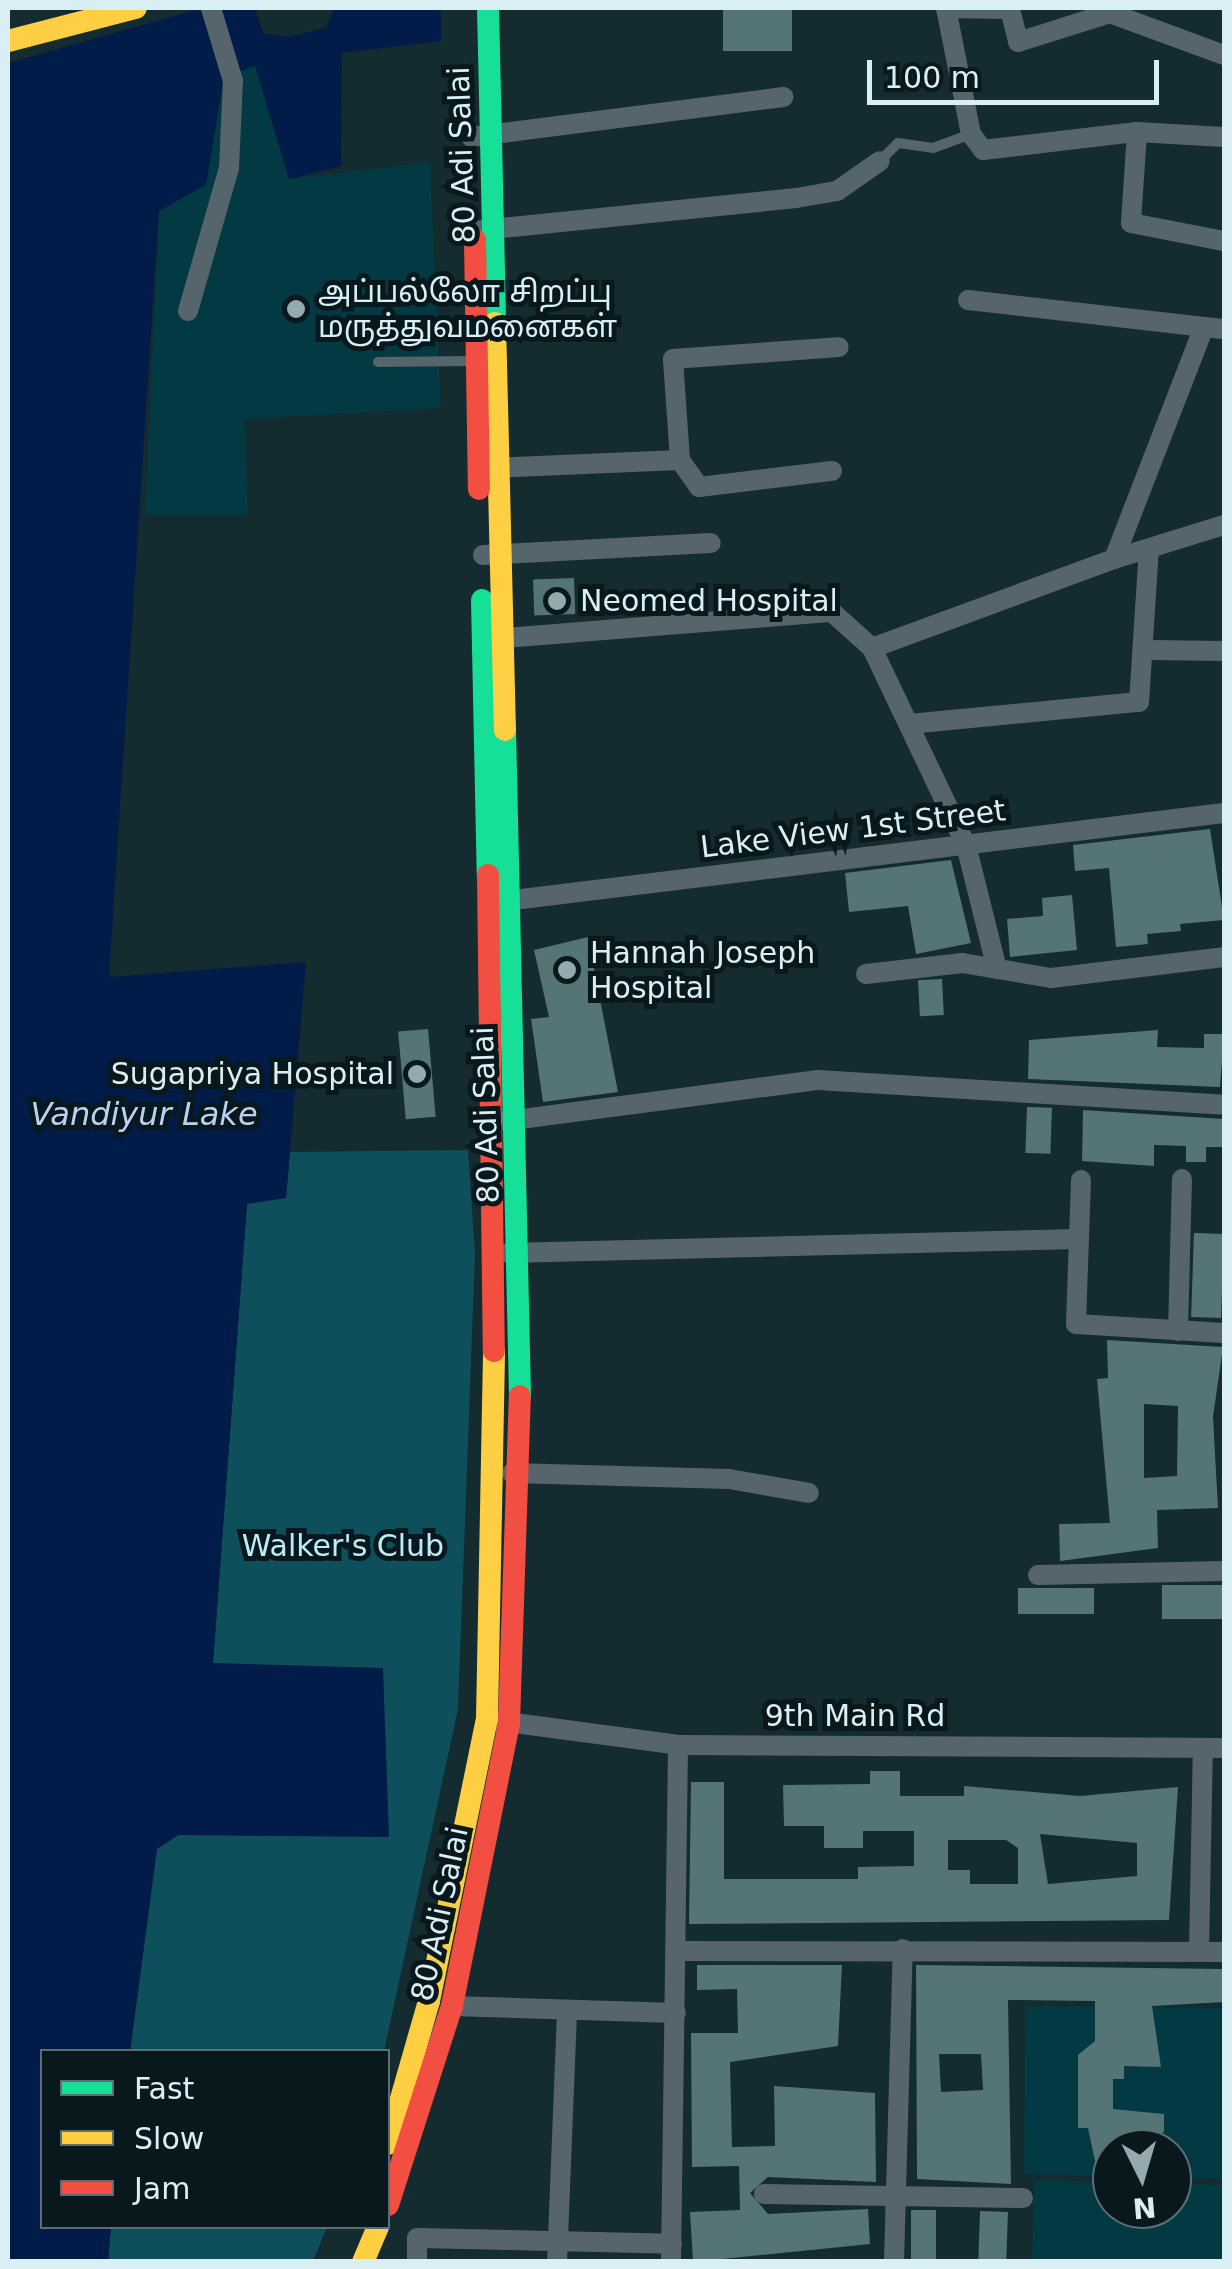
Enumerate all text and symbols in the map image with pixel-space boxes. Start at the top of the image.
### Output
scale bar [872,40,1164,102]
text: 100 m [884,60,980,95]
street label: 80 Adi Salai [441,66,483,244]
place label: அப்பல்லோ சிறப்பு மருத்துவமனைகள் [318,274,617,344]
marker: அப்பல்லோ சிறப்பு மருத்துவமனைகள் [283,296,309,322]
place label: Neomed Hospital [580,583,838,619]
marker: Neomed Hospital [544,588,570,614]
street label: Lake View 1st Street [698,792,1008,866]
place label: Hannah Joseph Hospital [590,935,815,1006]
marker: Hannah Joseph Hospital [554,957,580,983]
street label: 80 Adi Salai [465,1026,507,1204]
place label: Sugapriya Hospital [111,1056,394,1092]
marker: Sugapriya Hospital [404,1061,430,1087]
water label: Vandiyur Lake [30,1095,258,1133]
park label: Walker's Club [242,1528,444,1564]
street label: 9th Main Rd [765,1698,945,1734]
street label: 80 Adi Salai [404,1824,476,2004]
legend [40,2049,390,2229]
text: Fast [134,2071,194,2106]
text: Slow [134,2121,204,2156]
north arrow [1092,2129,1192,2229]
text: Jam [134,2171,190,2206]
text: N [1131,2190,1158,2225]

